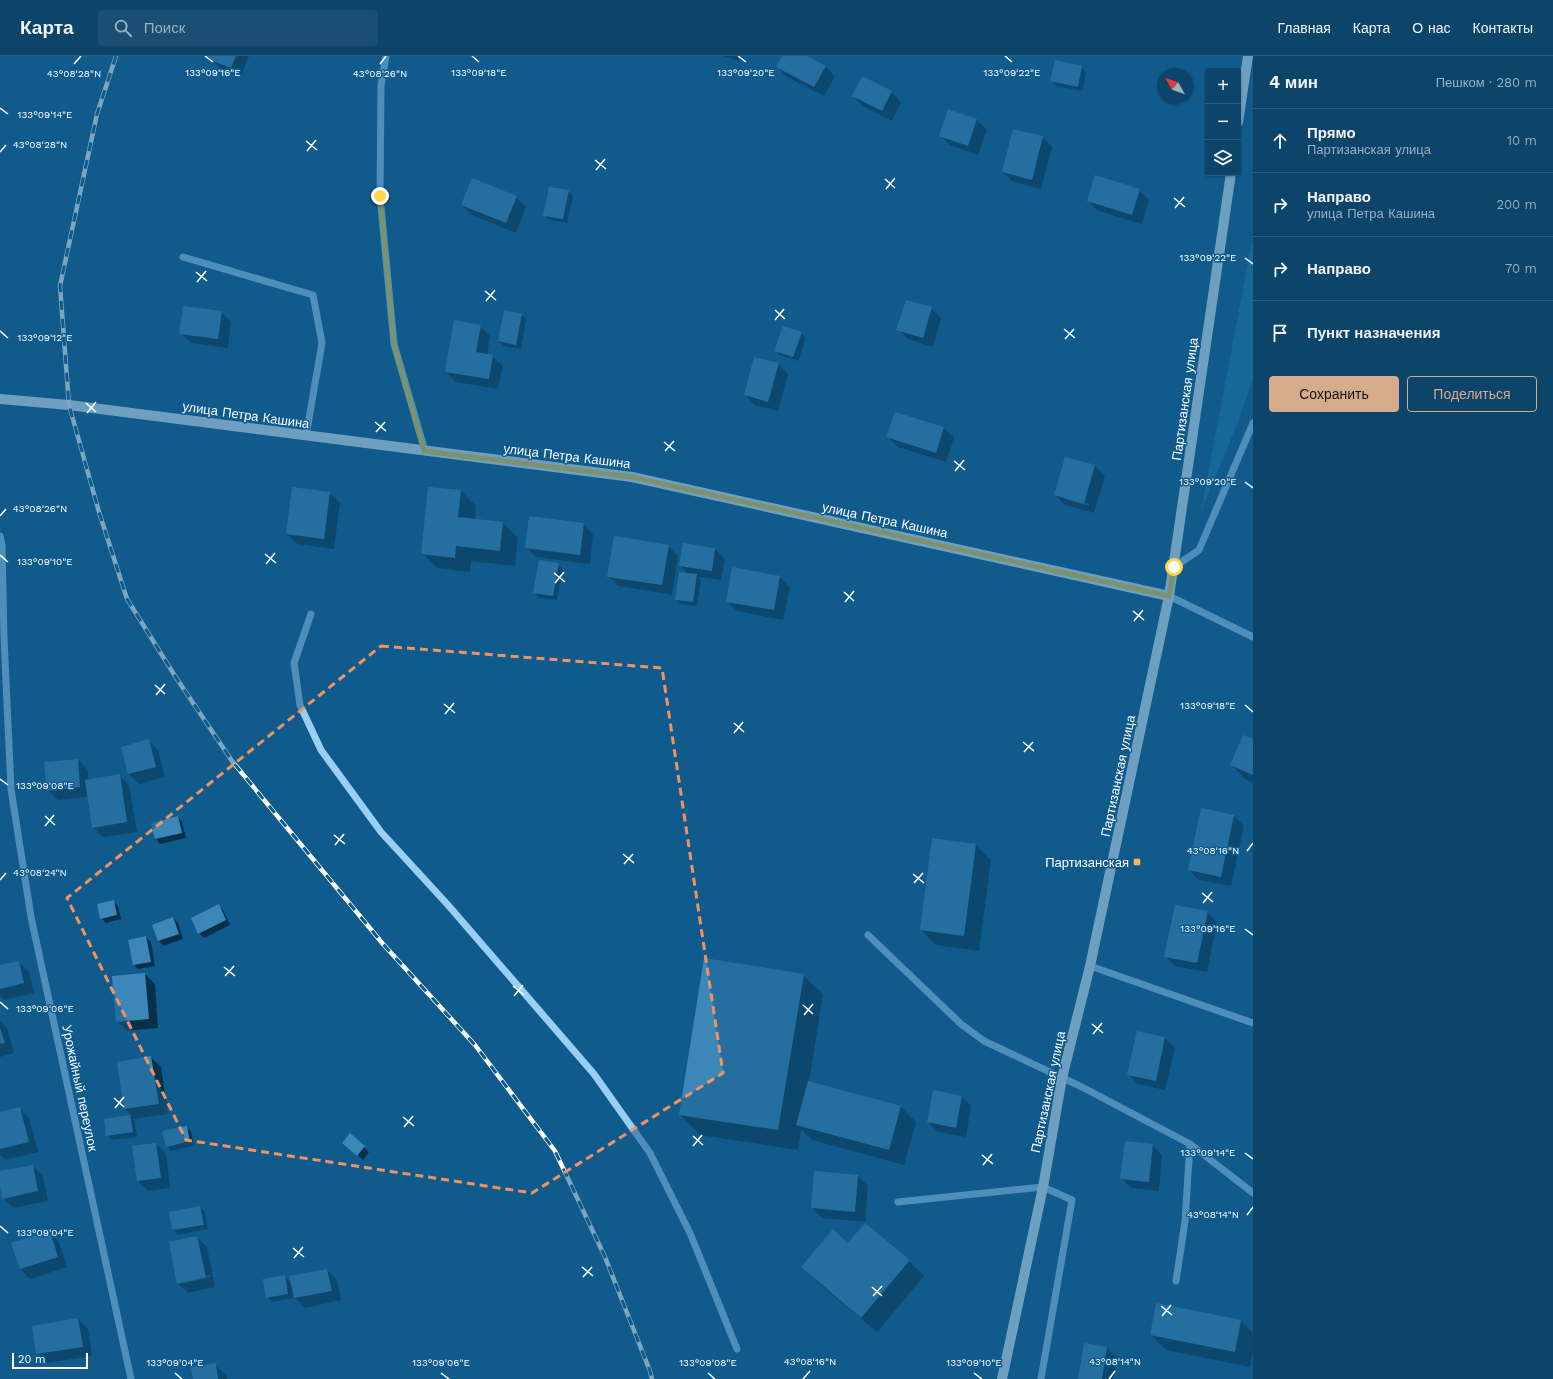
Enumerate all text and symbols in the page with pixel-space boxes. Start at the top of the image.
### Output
search box [98,10,378,46]
text: Карта [20,16,74,39]
icon: search [112,17,134,39]
text: Поиск [144,19,185,37]
text: Главная [1278,20,1331,36]
text: Карта [1353,20,1390,36]
text: О нас [1412,20,1451,36]
text: Контакты [1473,20,1533,36]
text: 133°09'16"E [185,67,241,78]
text: 133°09'18"E [451,67,507,78]
text: 133°09'20"E [717,67,775,78]
text: 133°09'22"E [984,67,1040,78]
text: 43°08'28"N [47,68,101,79]
text: 43°08'26"N [353,68,407,79]
north arrow [1157,68,1193,104]
map controls [1205,68,1241,176]
button: + [1205,68,1241,104]
text: 4 мин [1269,72,1318,92]
text: Пешком · 280 m [1436,75,1537,90]
button: − [1205,104,1241,140]
text: 133°09'14"E [18,109,72,120]
text: Прямо [1307,124,1356,142]
icon: ahead [1269,130,1291,152]
text: 10 m [1507,133,1537,148]
text: 43°08'28"N [13,139,67,150]
button: layers [1205,140,1241,176]
text: Партизанская улица [1307,142,1431,157]
route end [371,187,389,205]
text: Направо [1307,188,1371,206]
icon: right [1269,194,1291,216]
text: 200 m [1496,197,1537,212]
text: улица Петра Кашина [1307,206,1435,221]
text: 133°09'22"E [1180,252,1236,263]
icon: right [1269,258,1291,280]
text: Направо [1307,260,1371,278]
text: 70 m [1505,261,1537,276]
icon: arrive [1269,322,1291,344]
text: Пункт назначения [1307,324,1440,342]
text: 133°09'12"E [17,332,73,343]
street label: Партизанская улица [1169,336,1201,461]
button: Сохранить [1269,376,1399,412]
button: Поделиться [1407,376,1537,412]
street label: улица Петра Кашина [182,399,311,431]
street label: улица Петра Кашина [503,441,632,471]
text: 133°09'20"E [1179,476,1237,487]
street label: улица Петра Кашина [821,499,950,541]
text: 43°08'26"N [13,503,67,514]
text: 133°09'10"E [17,556,73,567]
route start [1165,558,1183,576]
text: 133°09'18"E [1180,700,1236,711]
street label: Партизанская улица [1098,713,1138,838]
text: 133°09'08"E [16,780,74,791]
text: 43°08'16"N [1187,845,1239,856]
place label: Партизанская [1045,855,1129,870]
marker: Партизанская [1132,857,1142,867]
text: 43°08'24"N [13,867,67,878]
text: 133°09'16"E [1180,923,1236,934]
text: 133°09'06"E [16,1003,74,1014]
street label: Урожайный переулок [59,1023,101,1153]
street label: Партизанская улица [1028,1029,1068,1154]
text: 133°09'14"E [1181,1147,1235,1158]
text: 43°08'14"N [1187,1209,1239,1220]
text: 133°09'04"E [16,1227,74,1238]
scale bar [12,1351,88,1370]
text: 20 m [18,1353,46,1366]
text: 43°08'16"N [784,1356,836,1367]
text: 43°08'14"N [1089,1356,1141,1367]
text: 133°09'04"E [146,1357,204,1368]
text: 133°09'06"E [412,1357,470,1368]
text: 133°09'08"E [679,1357,737,1368]
text: 133°09'10"E [946,1357,1002,1368]

